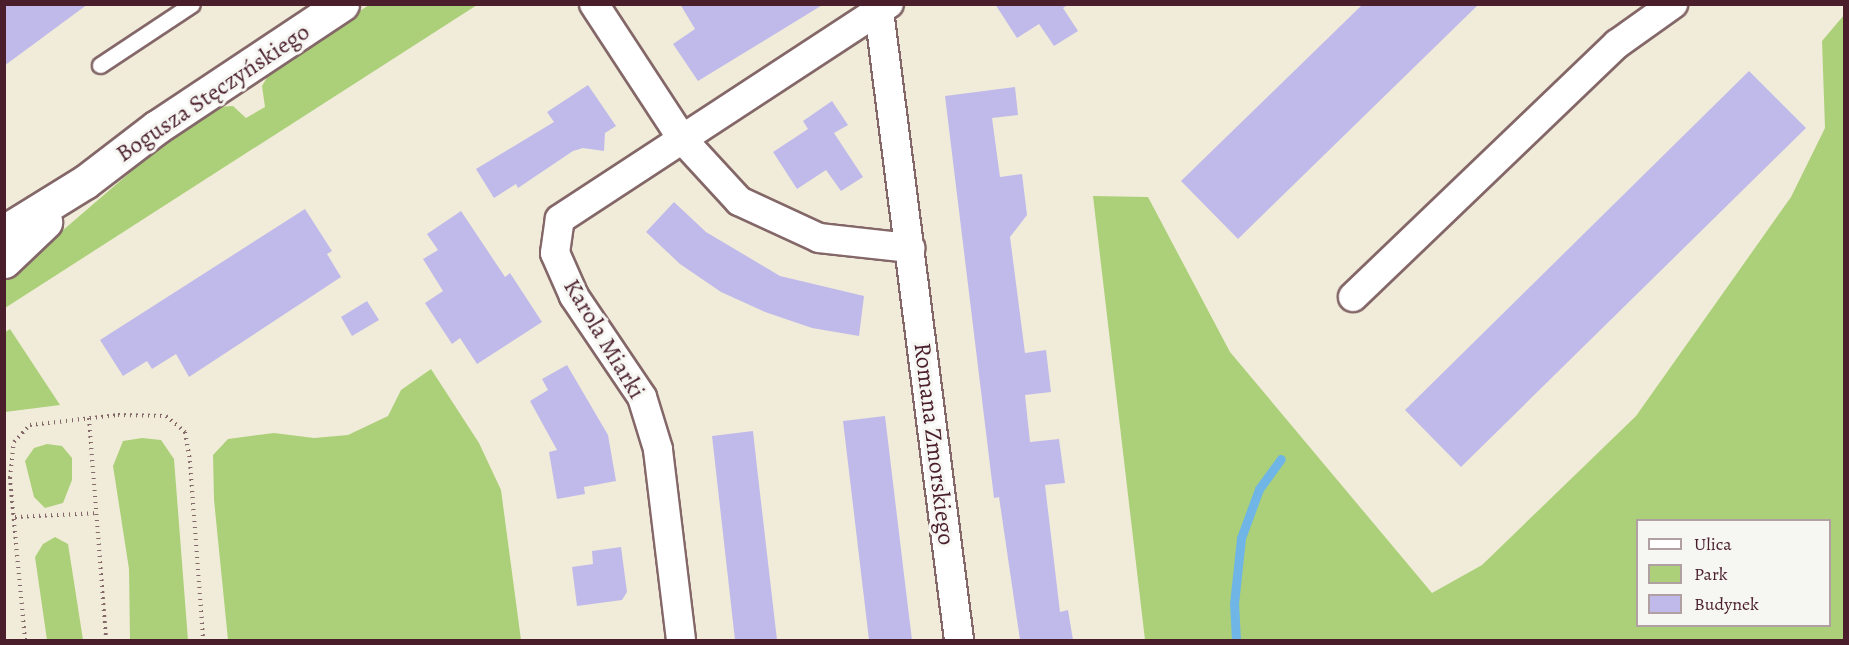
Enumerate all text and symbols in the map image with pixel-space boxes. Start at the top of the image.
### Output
street label: Bogusza Stęczyńskiego [111,18,315,168]
street label: Karola Miarki [557,274,651,404]
street label: Romana Zmorskiego [907,341,961,547]
legend [1636,519,1831,627]
text: Ulica [1694,532,1732,556]
text: Park [1694,562,1728,586]
text: Budynek [1694,592,1759,616]

